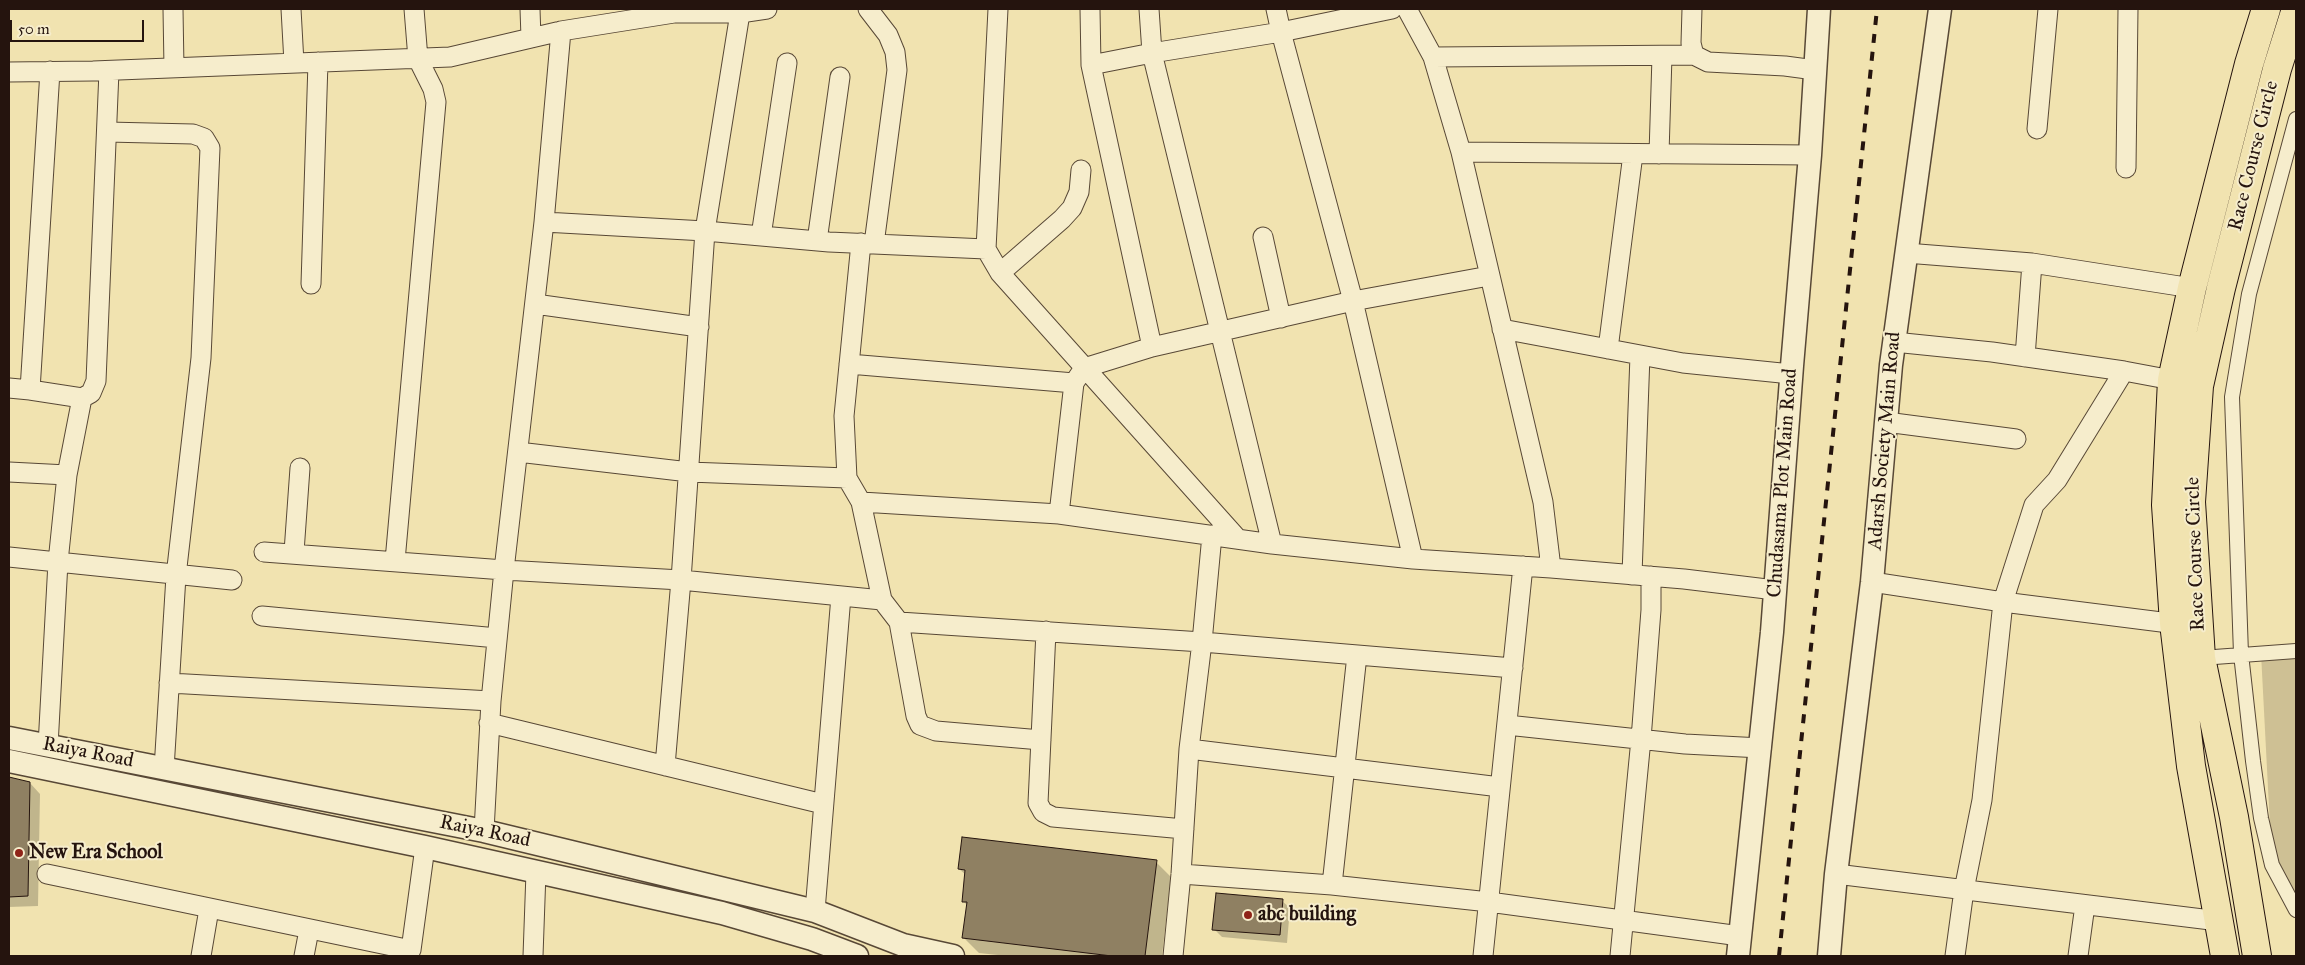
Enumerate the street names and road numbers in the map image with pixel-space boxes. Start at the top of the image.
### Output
street label: Race Course Circle [2224,78,2284,234]
street label: Adarsh Society Main Road [1863,331,1907,551]
street label: Chudasama Plot Main Road [1763,368,1803,598]
street label: Race Course Circle [2181,477,2211,631]
street label: Raiya Road [40,732,136,774]
street label: Raiya Road [437,811,533,853]

